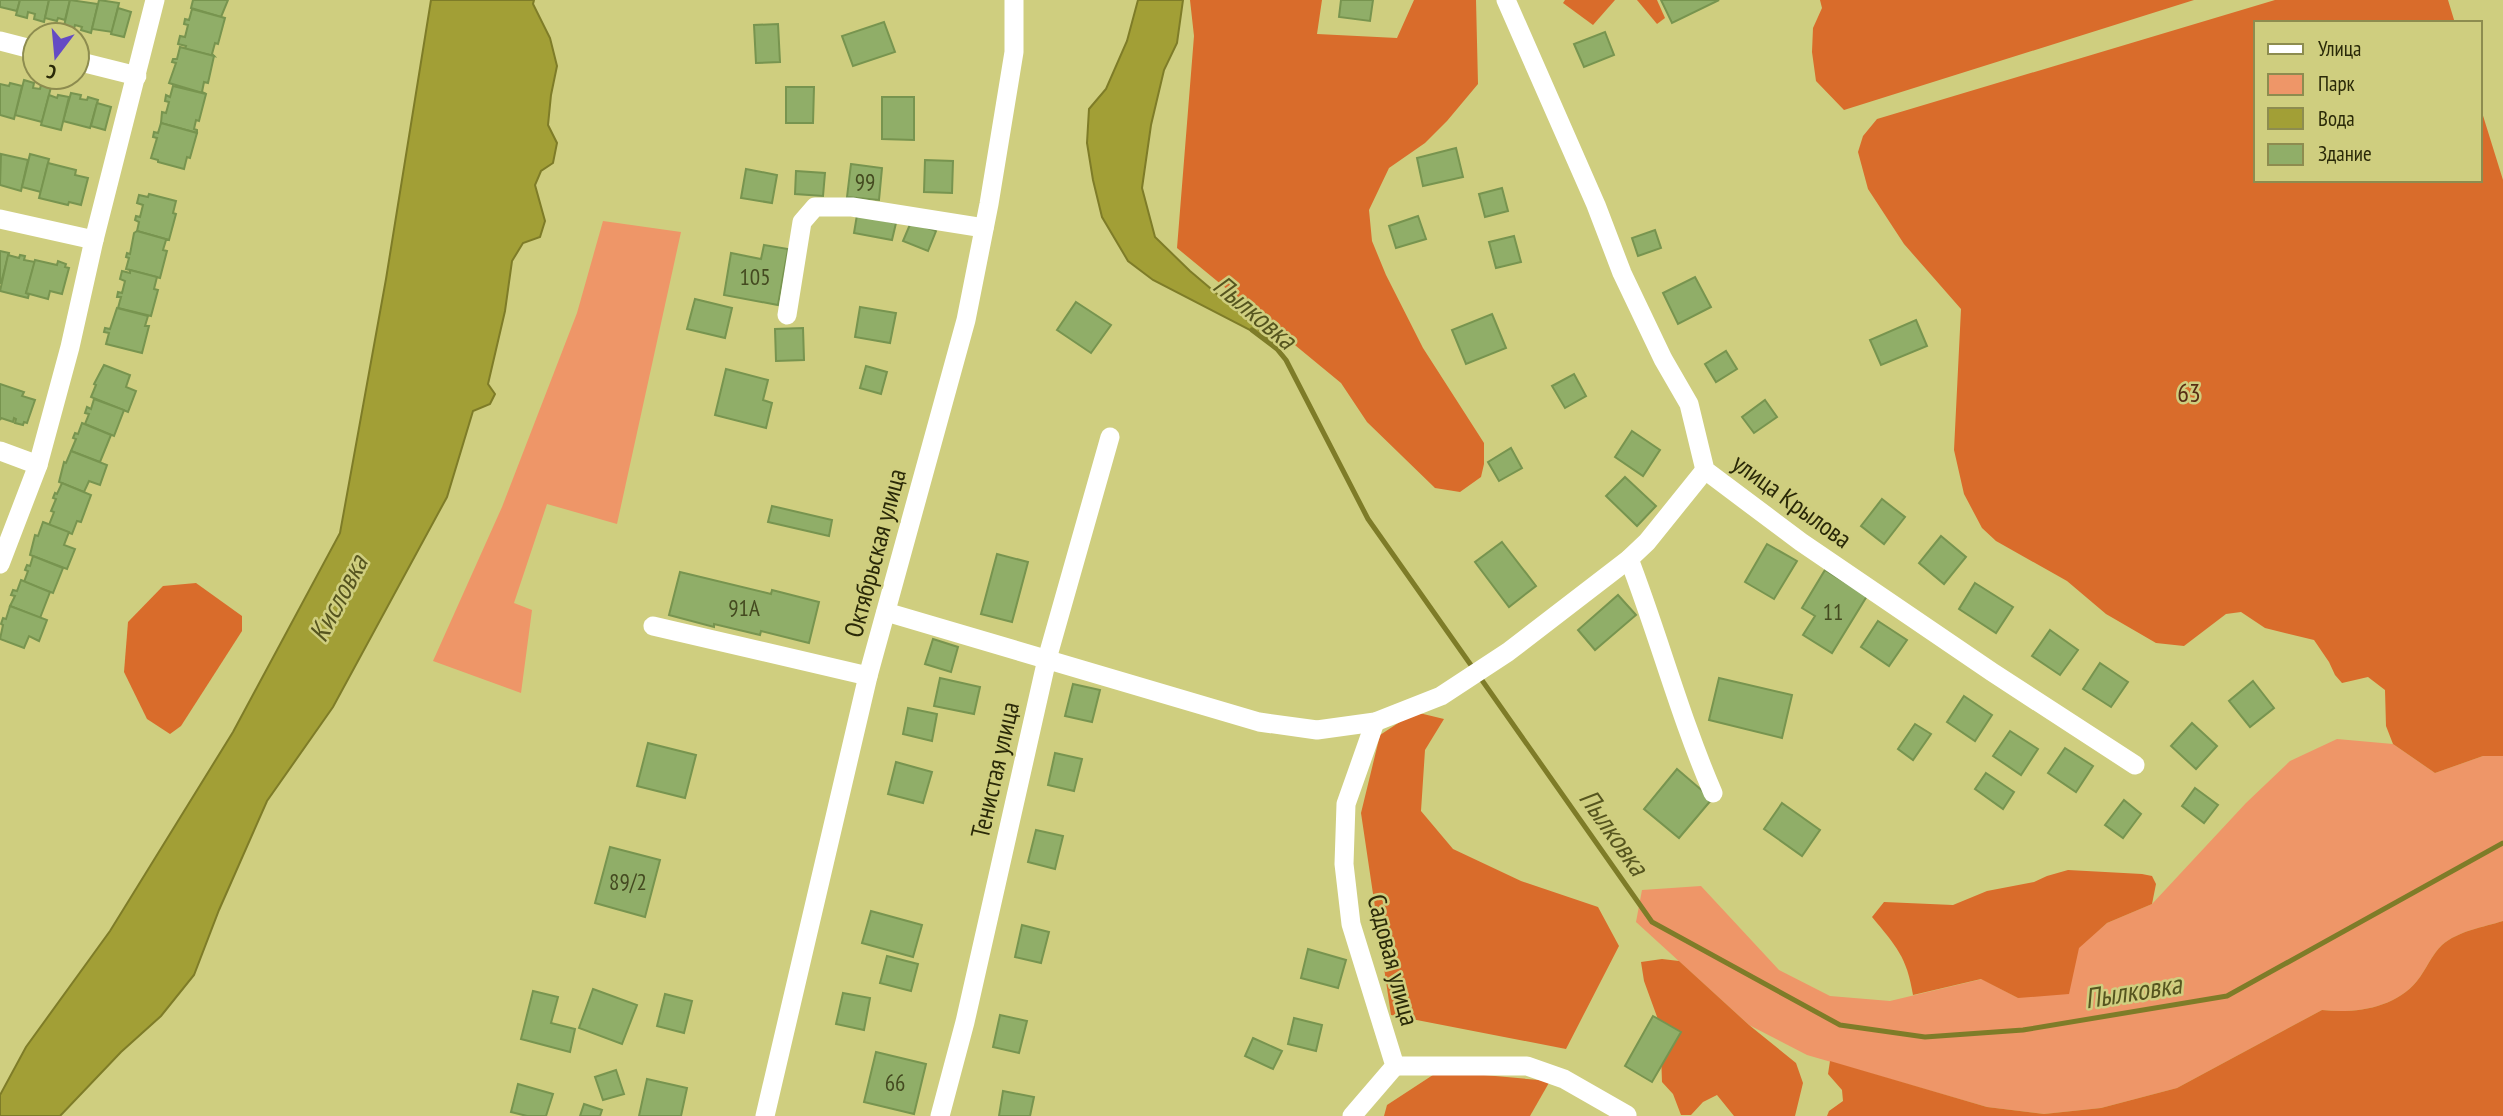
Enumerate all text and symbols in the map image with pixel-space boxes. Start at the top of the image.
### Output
north arrow [21,21,91,91]
legend [2254,21,2482,182]
text: Улица [2318,35,2361,62]
text: С [44,60,59,85]
text: Парк [2318,70,2355,97]
text: Вода [2318,105,2355,132]
text: Здание [2318,140,2372,167]
house number: 99 [855,167,875,196]
house number: 105 [739,262,771,291]
water label: Пылковка [1206,266,1306,358]
park label: 63 [2177,376,2201,409]
street label: улица Крылова [1726,446,1858,555]
street label: Октябрьская улица [836,465,913,641]
water label: Кисловка [299,547,376,647]
house number: 91А [728,593,760,622]
house number: 11 [1823,597,1843,626]
street label: Тенистая улица [963,699,1026,841]
water label: Пылковка [1571,781,1658,884]
house number: 89/2 [609,867,647,896]
street label: Садовая улица [1360,891,1427,1029]
water label: Пылковка [2082,964,2186,1016]
house number: 66 [885,1068,905,1097]

